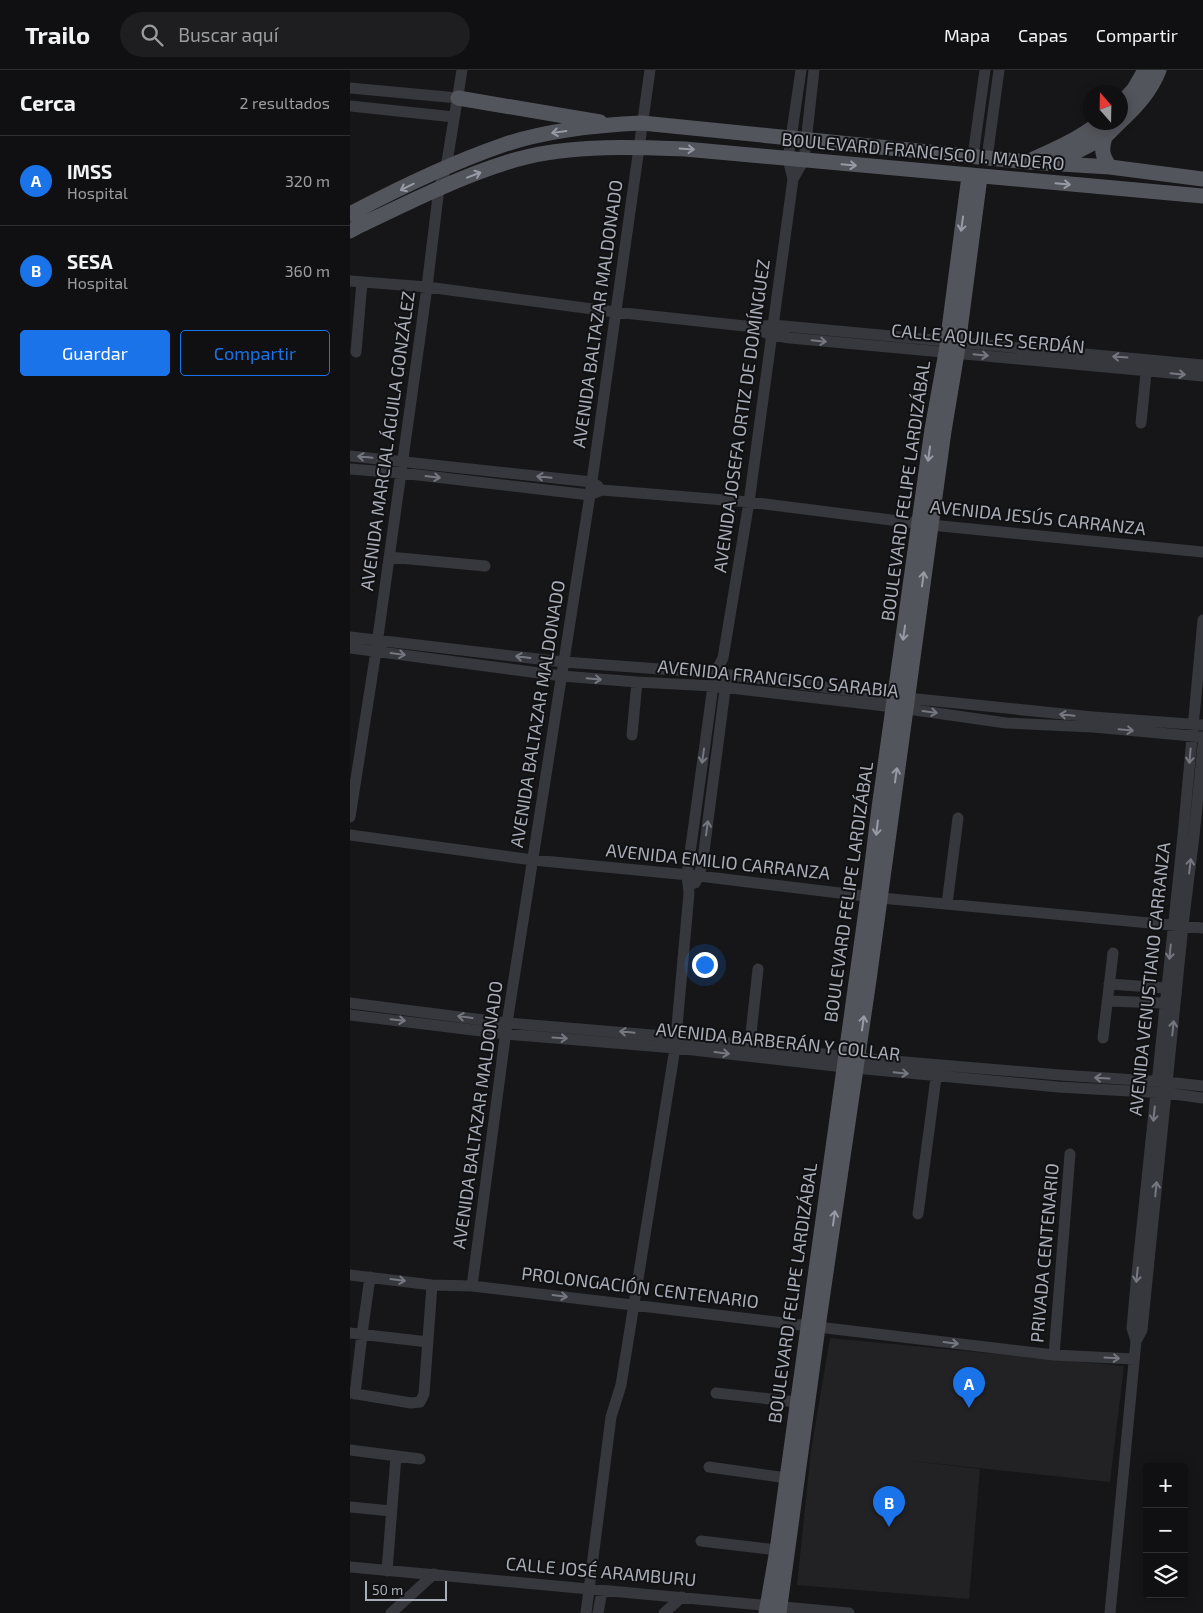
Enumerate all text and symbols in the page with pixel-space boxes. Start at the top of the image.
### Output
search box [120,12,470,57]
text: Trailo [25,20,90,49]
icon: search [138,21,166,49]
text: Buscar aquí [178,23,278,46]
text: Mapa [944,24,990,46]
text: Capas [1018,24,1068,46]
text: Compartir [1096,24,1178,46]
north arrow [1083,85,1128,130]
text: Cerca [20,90,76,115]
text: 2 resultados [239,93,330,112]
one-way arrow [551,127,567,137]
street label: BOULEVARD FRANCISCO I. MADERO [781,128,1066,174]
one-way arrow [679,145,695,154]
text: IMSS [67,160,112,183]
one-way arrow [841,160,857,169]
one-way arrow [466,169,481,179]
text: A [31,171,41,190]
text: 320 m [285,171,330,190]
street label: AVENIDA BALTAZAR MALDONADO [567,178,627,449]
one-way arrow [1054,179,1070,189]
one-way arrow [400,182,415,192]
text: Hospital [67,183,128,202]
one-way arrow [957,216,967,232]
text: SESA [67,250,113,273]
street label: AVENIDA JOSEFA ORTIZ DE DOMÍNGUEZ [708,258,774,574]
text: B [31,261,41,280]
text: 360 m [285,261,330,280]
text: Hospital [67,273,128,292]
street label: AVENIDA MARCIAL ÁGUILA GONZÁLEZ [355,290,419,592]
street label: CALLE AQUILES SERDÁN [890,319,1086,357]
button: Guardar [20,330,170,376]
button: Compartir [180,330,330,376]
one-way arrow [811,336,827,346]
one-way arrow [973,350,989,360]
one-way arrow [1112,352,1128,362]
street label: BOULEVARD FELIPE LARDIZÁBAL [876,359,934,623]
one-way arrow [1169,369,1185,379]
one-way arrow [924,446,934,462]
one-way arrow [357,452,373,462]
one-way arrow [425,472,441,482]
one-way arrow [536,472,552,481]
street label: AVENIDA JESÚS CARRANZA [929,495,1148,539]
one-way arrow [919,572,929,588]
street label: AVENIDA BALTAZAR MALDONADO [505,578,569,849]
one-way arrow [899,624,909,640]
one-way arrow [390,649,406,659]
one-way arrow [515,652,531,662]
street label: AVENIDA FRANCISCO SARABIA [656,654,901,702]
one-way arrow [586,674,602,684]
one-way arrow [922,707,938,717]
one-way arrow [1059,710,1075,720]
one-way arrow [1118,726,1134,735]
one-way arrow [1185,747,1195,763]
one-way arrow [698,748,708,764]
street label: BOULEVARD FELIPE LARDIZÁBAL [819,760,877,1024]
one-way arrow [892,767,902,783]
one-way arrow [871,820,881,836]
one-way arrow [702,821,712,837]
street label: AVENIDA EMILIO CARRANZA [605,838,832,884]
street label: AVENIDA VENUSTIANO CARRANZA [1124,840,1174,1117]
one-way arrow [1185,858,1195,874]
one-way arrow [1165,944,1175,960]
your location [692,952,718,978]
street label: AVENIDA BALTAZAR MALDONADO [447,979,507,1250]
one-way arrow [457,1012,473,1022]
one-way arrow [390,1015,406,1025]
one-way arrow [858,1015,868,1031]
street label: AVENIDA BARBERÁN Y COLLAR [655,1017,901,1065]
one-way arrow [1168,1020,1177,1036]
one-way arrow [619,1028,635,1037]
one-way arrow [552,1033,568,1042]
one-way arrow [713,1048,729,1058]
one-way arrow [892,1068,908,1077]
one-way arrow [1094,1073,1110,1082]
one-way arrow [1149,1106,1158,1122]
street label: BOULEVARD FELIPE LARDIZÁBAL [763,1161,821,1425]
street label: PRIVADA CENTENARIO [1025,1162,1063,1344]
one-way arrow [1151,1182,1161,1198]
one-way arrow [829,1210,839,1226]
street label: PROLONGACIÓN CENTENARIO [520,1262,760,1312]
one-way arrow [1132,1267,1142,1283]
one-way arrow [390,1276,406,1286]
one-way arrow [552,1291,568,1301]
one-way arrow [942,1338,958,1348]
one-way arrow [1104,1353,1120,1363]
pin: A [953,1367,985,1408]
map controls [1143,1463,1188,1598]
button: + [1143,1463,1188,1508]
pin: B [873,1486,905,1527]
button: − [1143,1508,1188,1553]
street label: CALLE JOSÉ ARAMBURU [505,1552,697,1590]
button: layers [1143,1553,1188,1598]
scale bar [365,1578,448,1601]
text: 50 m [372,1581,403,1598]

